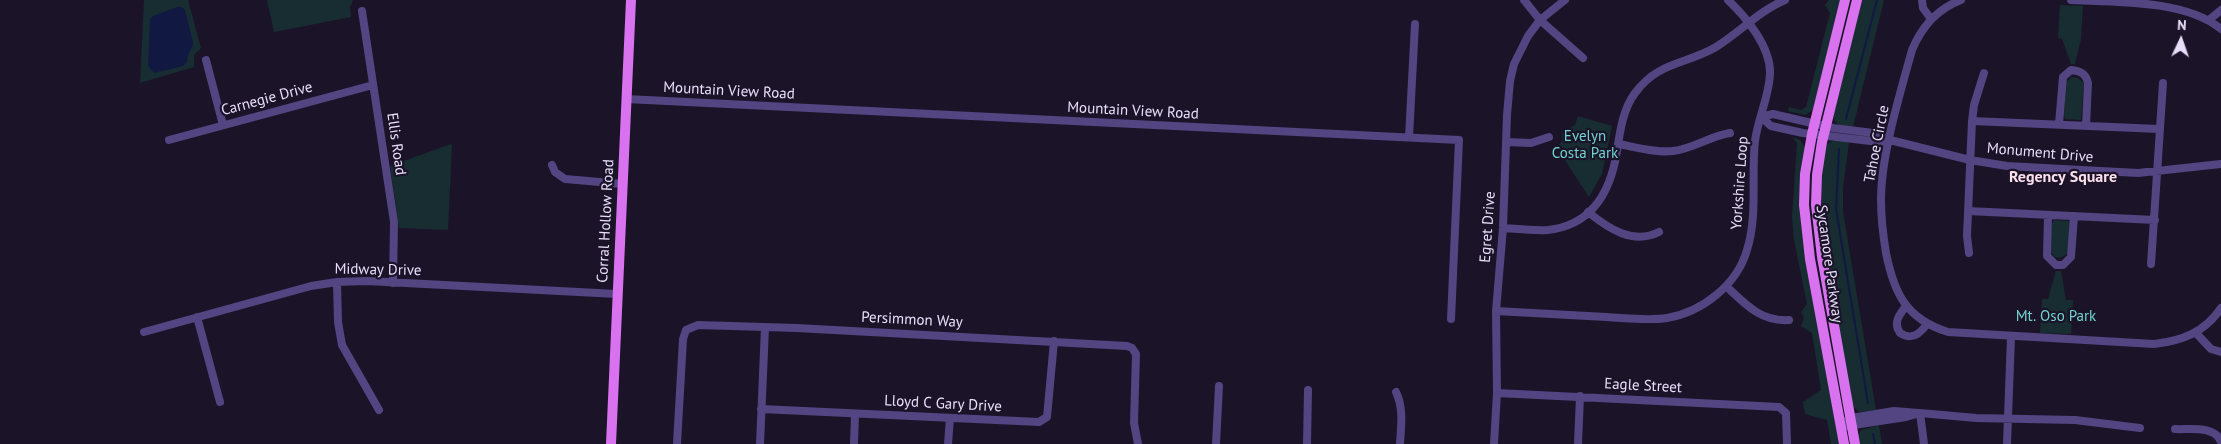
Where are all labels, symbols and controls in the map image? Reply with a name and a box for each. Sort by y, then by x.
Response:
north arrow [2156,15,2206,65]
text: N [2177,16,2187,34]
street label: Carnegie Drive [219,78,315,120]
street label: Mountain View Road [663,79,795,103]
street label: Mountain View Road [1067,99,1199,123]
street label: Tahoe Circle [1861,104,1893,184]
street label: Ellis Road [383,112,409,176]
park label: Evelyn Costa Park [1552,128,1618,163]
street label: Yorkshire Loop [1728,136,1752,230]
street label: Monument Drive [1986,139,2094,167]
street label: Corral Hollow Road [594,159,618,283]
district label: Regency Square [2009,167,2117,187]
street label: Egret Drive [1477,191,1499,263]
street label: Sycamore Parkway [1812,204,1846,324]
street label: Midway Drive [334,260,422,280]
street label: Persimmon Way [861,308,963,332]
park label: Mt. Oso Park [2016,308,2096,326]
street label: Eagle Street [1604,375,1682,397]
street label: Lloyd C Gary Drive [884,392,1002,416]

